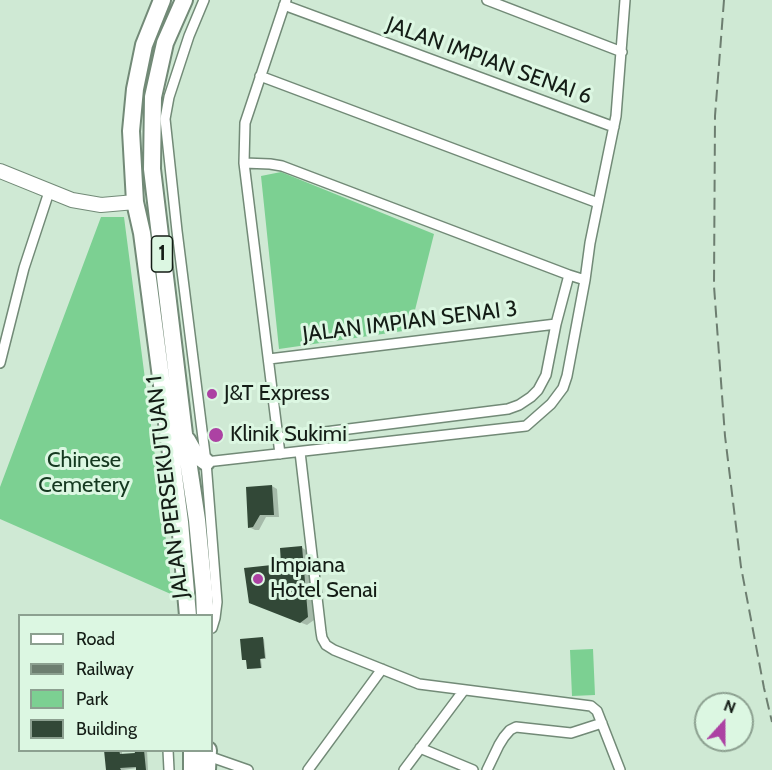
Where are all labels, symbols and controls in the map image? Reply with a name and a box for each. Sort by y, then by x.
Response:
street label: JALAN IMPIAN SENAI 6 [383,12,595,110]
road number: 1 [152,236,172,272]
street label: JALAN IMPIAN SENAI 3 [301,296,519,348]
street label: JALAN PERSEKUTUAN 1 [141,374,195,600]
place label: J&T Express [224,381,330,407]
marker: J&T Express [205,387,219,401]
place label: Klinik Sukimi [230,422,347,448]
marker: Klinik Sukimi [207,426,225,444]
park label: Chinese Cemetery [38,448,130,500]
place label: Impiana Hotel Senai [270,553,378,604]
marker: Impiana Hotel Senai [251,572,265,586]
legend [18,614,213,752]
text: Road [76,628,115,650]
text: Railway [76,658,134,680]
text: Park [76,688,108,710]
north arrow [694,692,754,752]
text: N [721,696,739,717]
text: Building [76,718,137,740]

